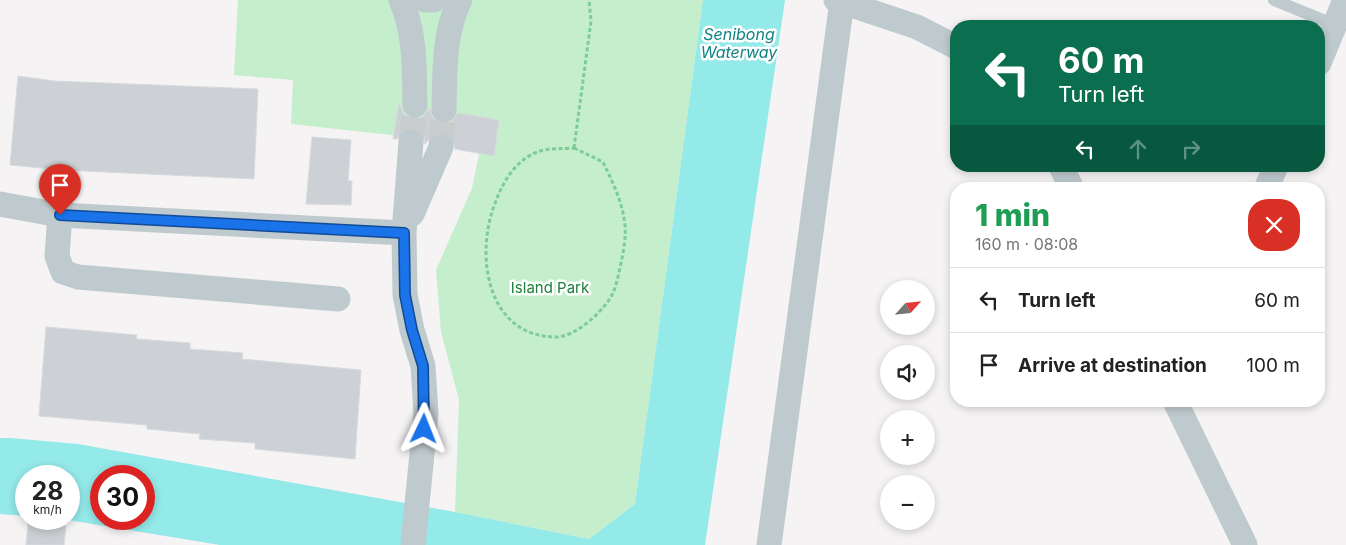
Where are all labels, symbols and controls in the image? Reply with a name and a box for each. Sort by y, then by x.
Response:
water label: Senibong Waterway [701,24,778,62]
text: 60 m [1058,39,1145,81]
icon: left [975,40,1040,105]
text: Turn left [1058,81,1144,107]
icon: left [1071,135,1099,163]
icon: ahead [1124,135,1152,163]
icon: right [1177,135,1205,163]
pin [39,164,81,215]
icon: arrive [46,171,74,199]
text: 1 min [975,197,1050,233]
button: close [1248,199,1300,251]
text: 160 m · 08:08 [975,234,1078,254]
park label: Island Park [511,278,590,297]
north arrow [880,280,935,335]
map controls [880,280,935,530]
icon: left [975,286,1003,314]
text: Turn left [1018,289,1096,312]
text: 60 m [1254,289,1300,312]
button: sound [880,345,935,400]
icon: arrive [975,351,1003,379]
text: Arrive at destination [1018,354,1207,377]
text: 100 m [1246,354,1300,377]
position arrow [397,402,449,454]
button: + [880,410,935,465]
speed limit sign: 30 [90,465,155,530]
button: − [880,475,935,530]
text: 28 [31,476,64,506]
text: km/h [33,502,62,517]

